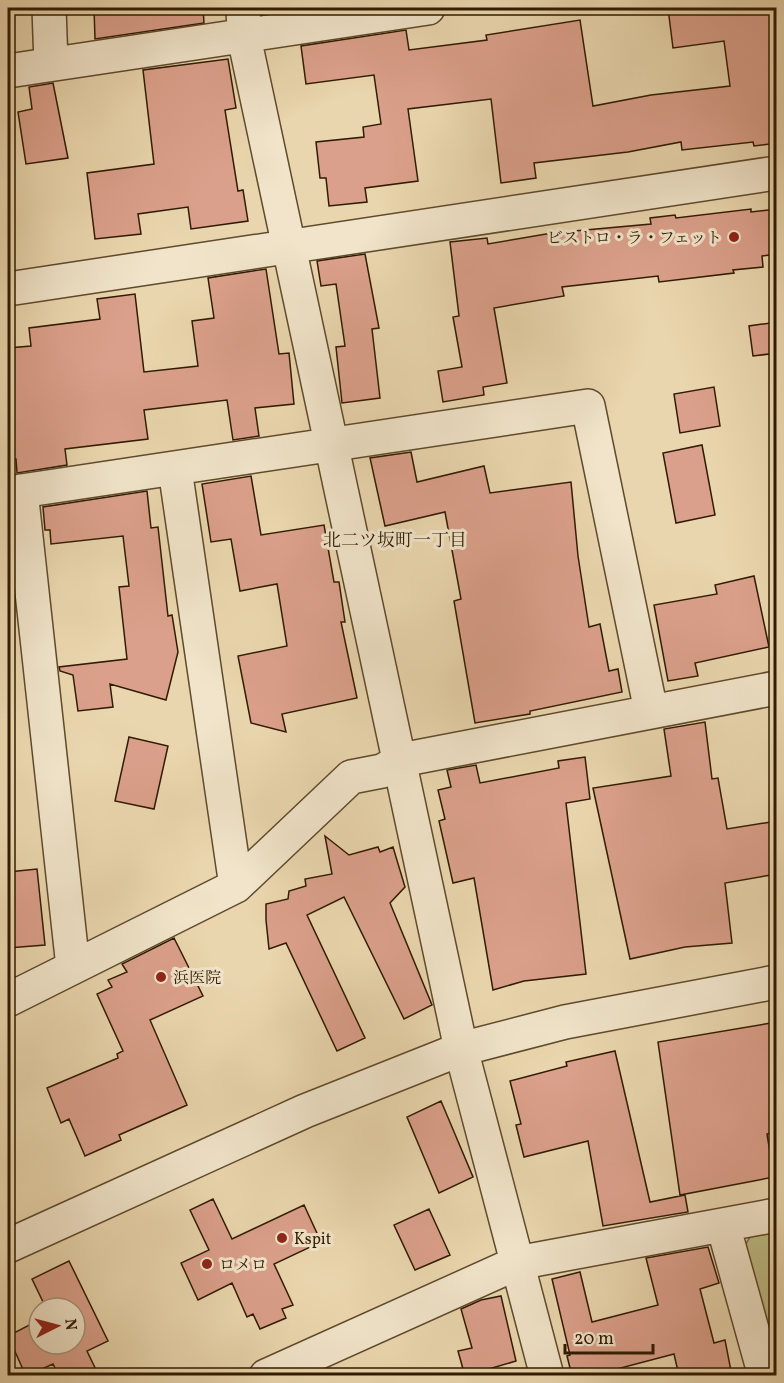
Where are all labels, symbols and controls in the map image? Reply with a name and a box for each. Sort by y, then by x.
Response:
place label: ビストロ・ラ・フェット [547,228,722,250]
marker: ビストロ・ラ・フェット [727,230,741,244]
district label: 北二ツ坂町一丁目 [323,529,467,554]
place label: 浜医院 [173,968,221,990]
marker: 浜医院 [154,970,168,984]
place label: Kspit [294,1229,332,1251]
marker: Kspit [275,1231,289,1245]
place label: ロメロ [219,1255,267,1277]
marker: ロメロ [200,1257,214,1271]
north arrow [27,1296,87,1356]
scale bar [565,1317,654,1355]
text: N [58,1318,82,1332]
text: 20 m [574,1327,614,1352]

